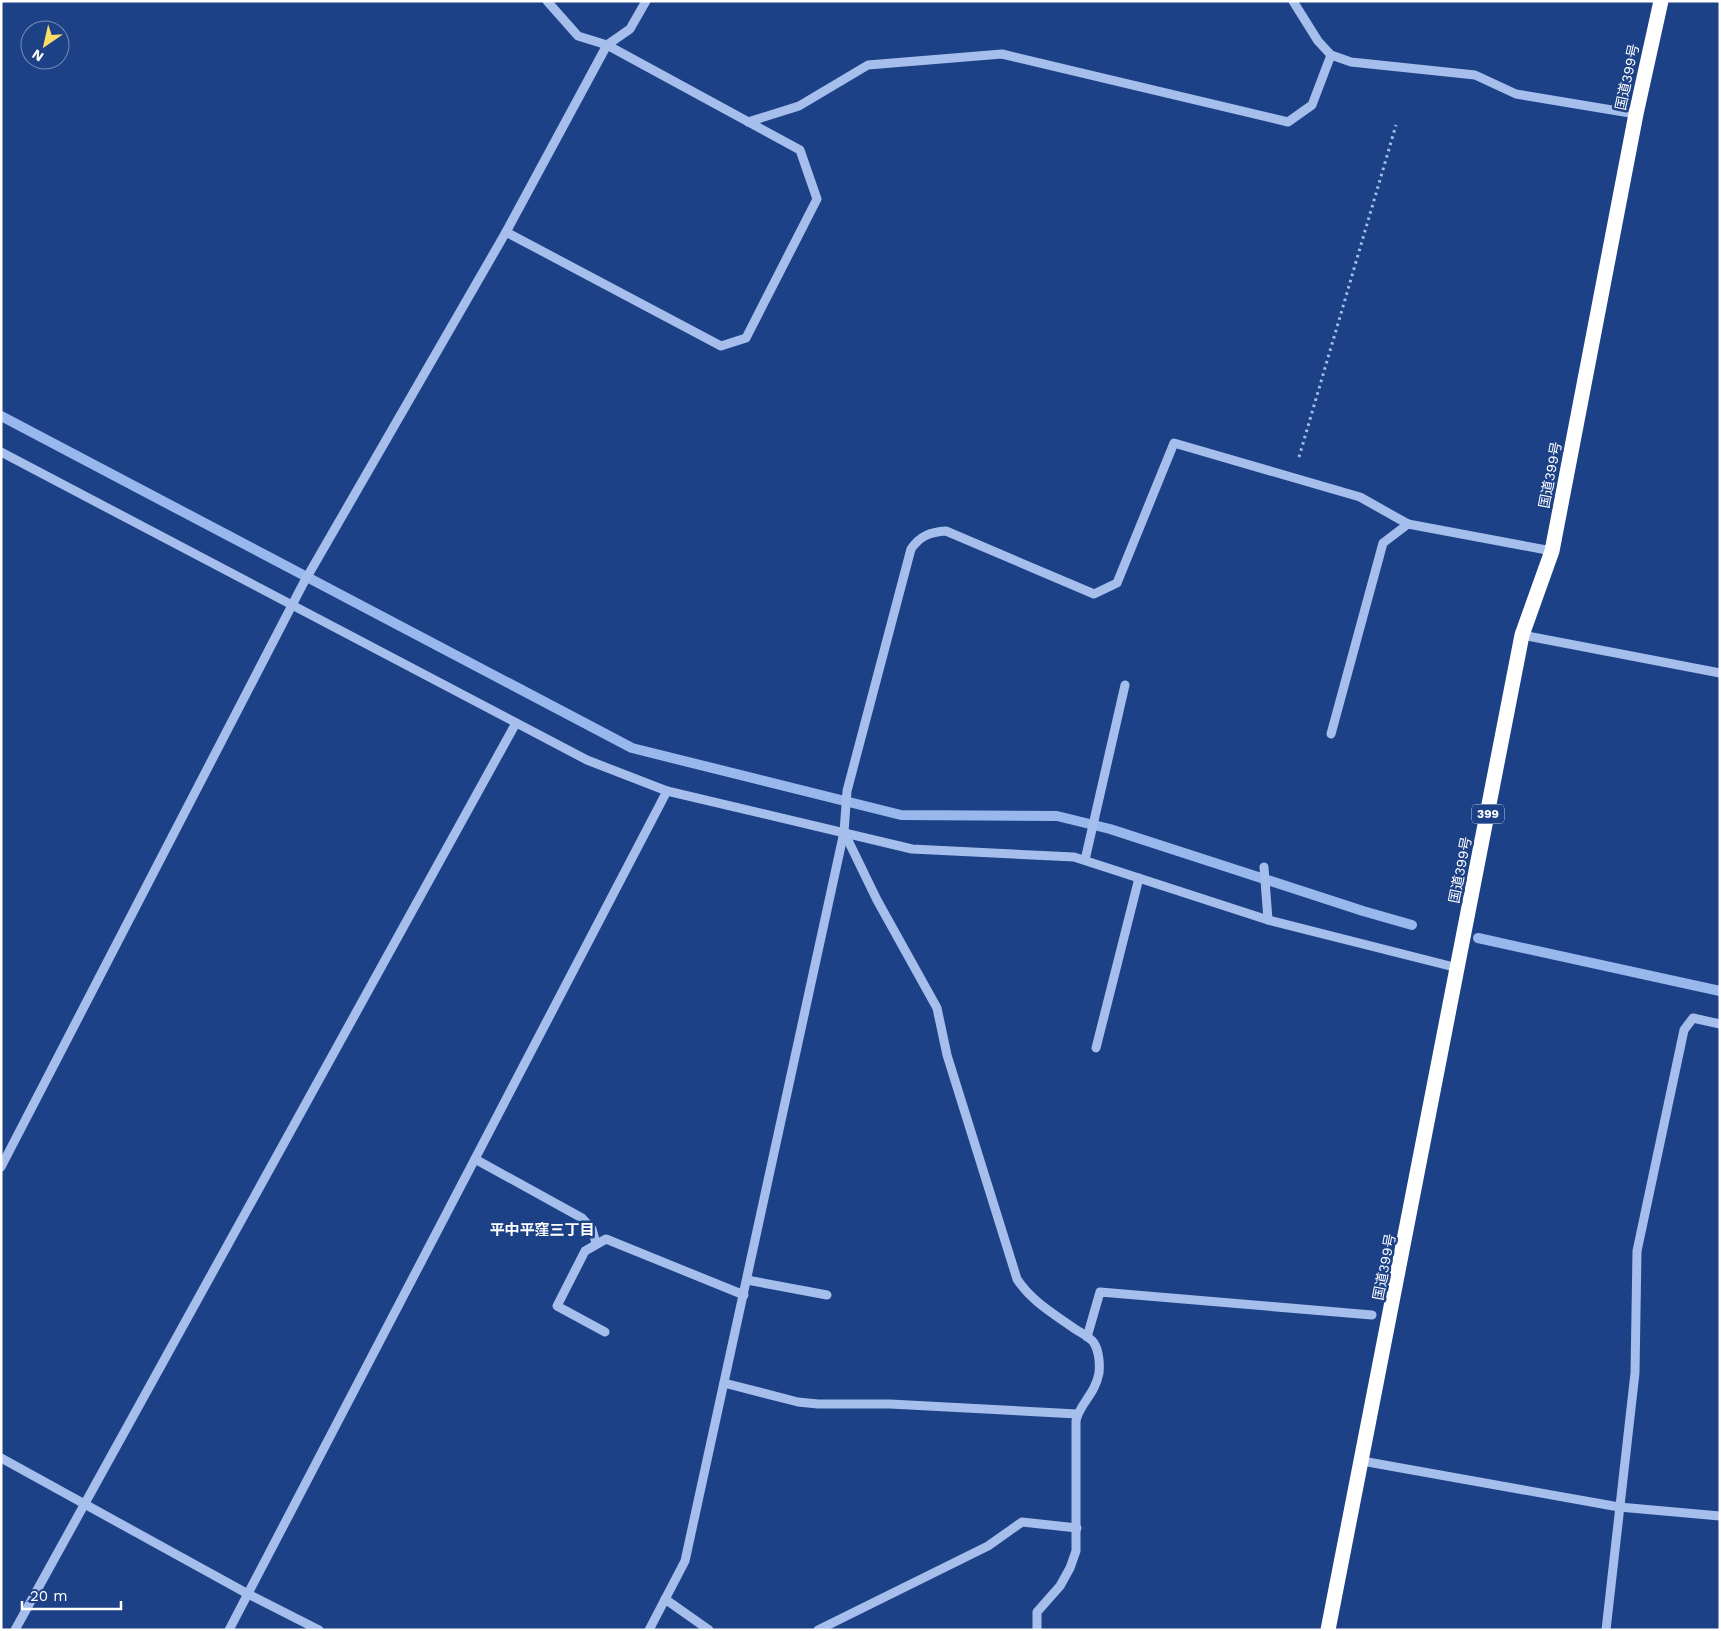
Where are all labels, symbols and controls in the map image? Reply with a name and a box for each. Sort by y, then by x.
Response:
north arrow [20,20,70,70]
street label: 国道399号 [1612,42,1642,112]
text: N [29,46,47,65]
street label: 国道399号 [1536,440,1564,510]
road number: 399 [1472,804,1504,824]
street label: 国道399号 [1446,835,1474,905]
district label: 平中平窪三丁目 [489,1221,595,1239]
street label: 国道399号 [1370,1232,1398,1302]
scale bar [22,1578,121,1610]
text: 20 m [30,1587,68,1605]

